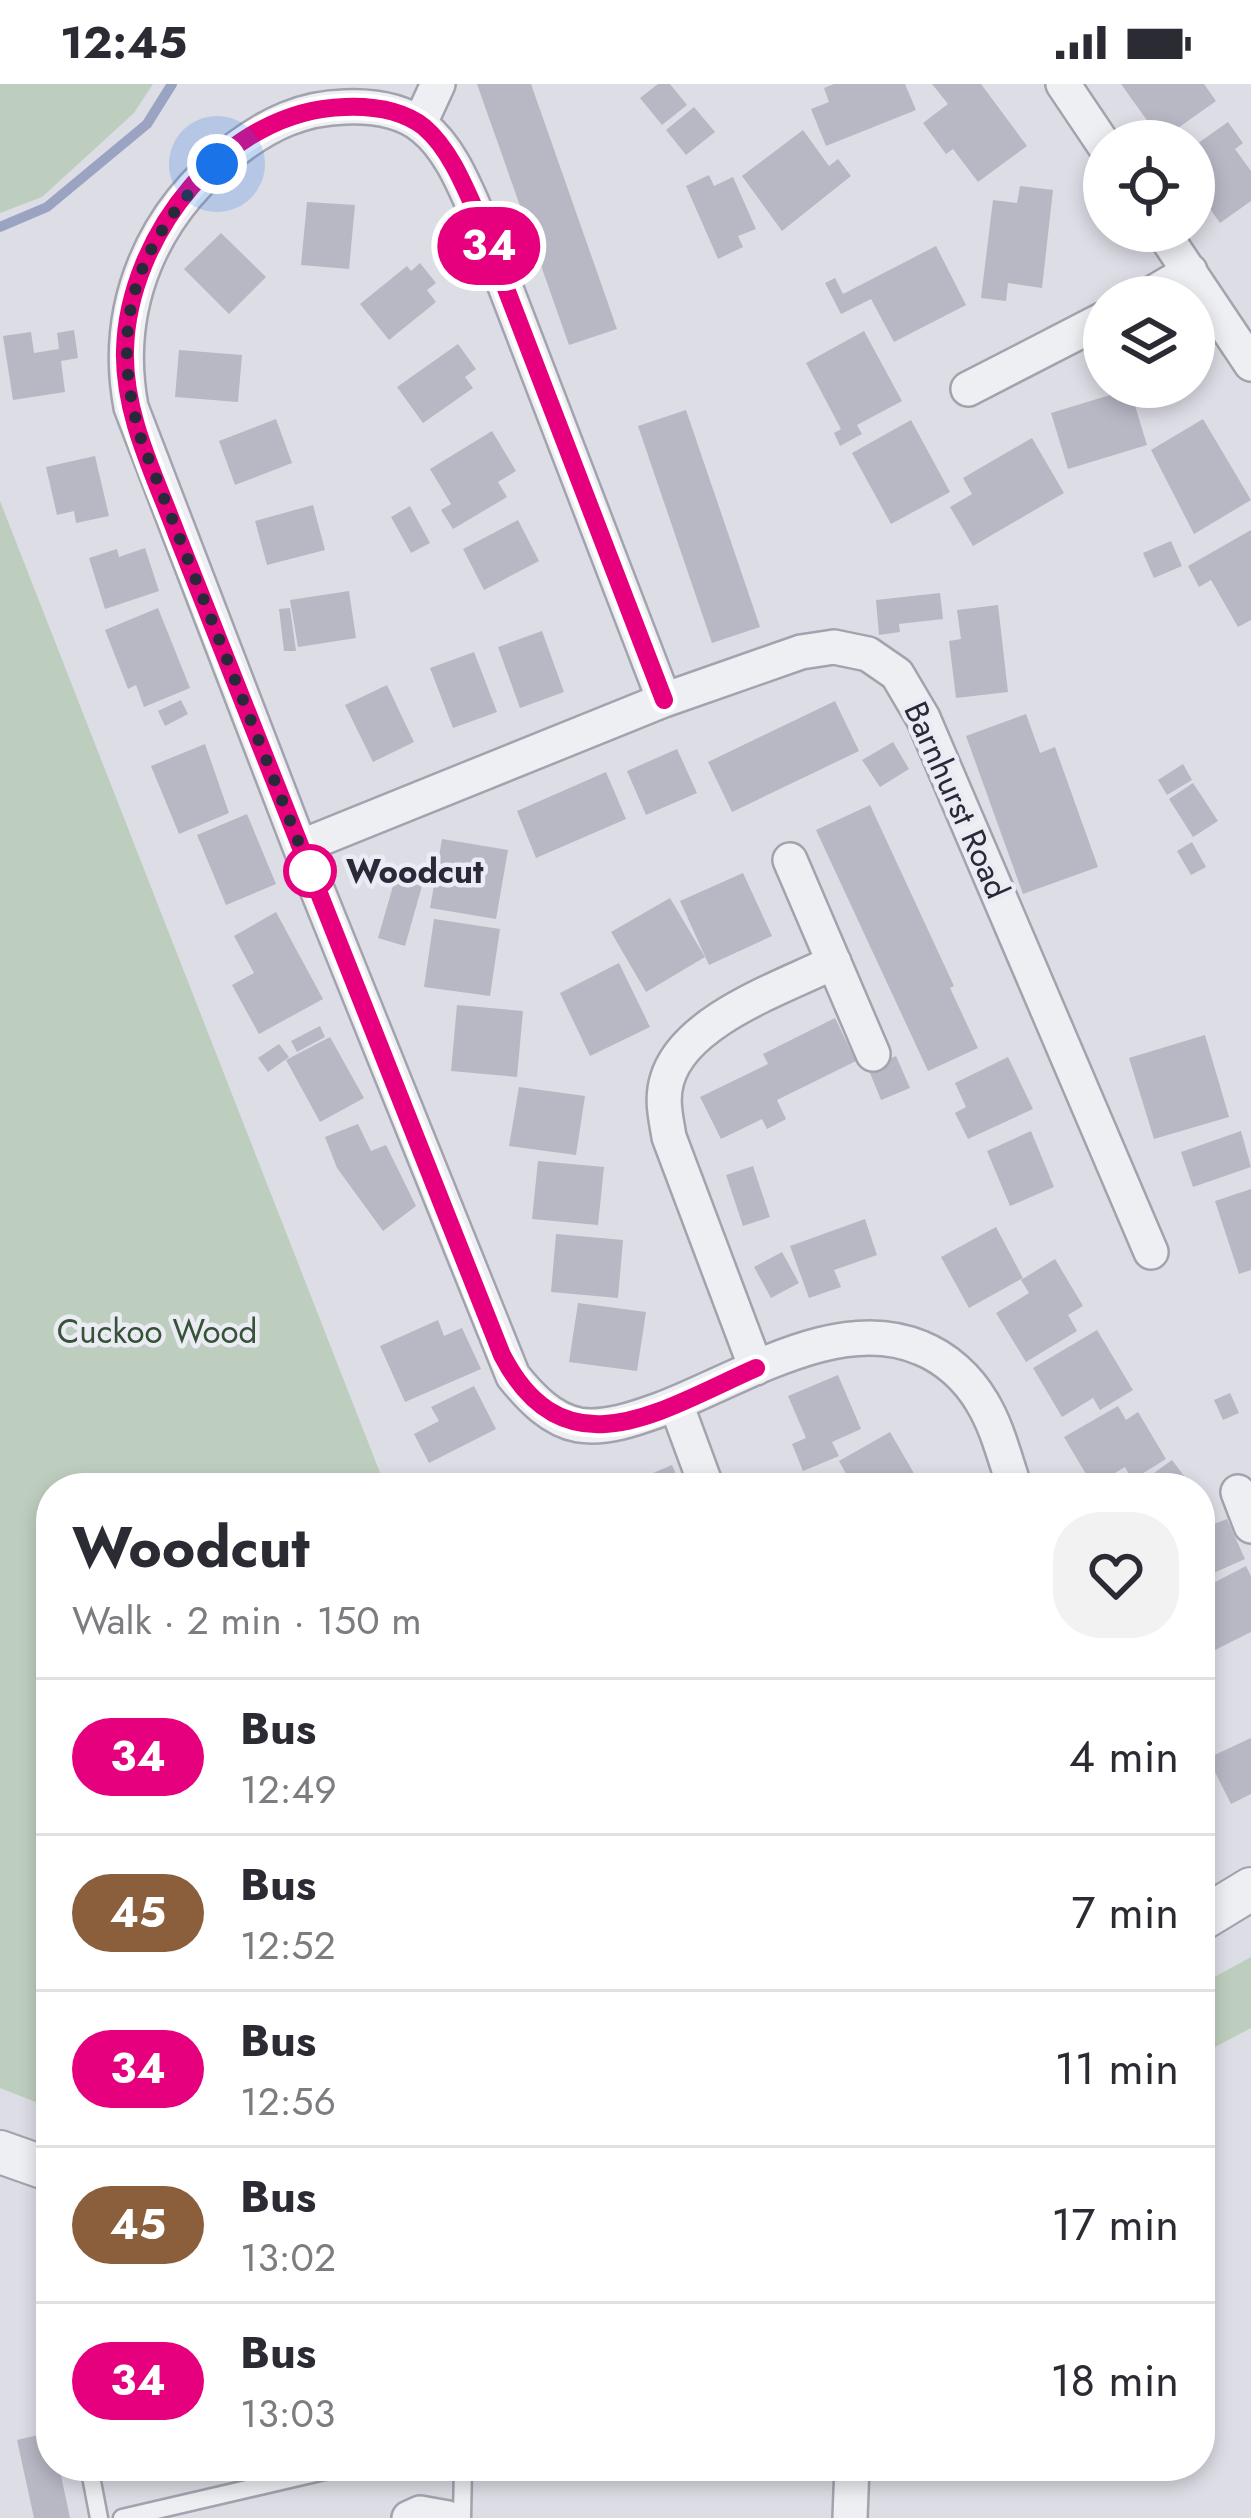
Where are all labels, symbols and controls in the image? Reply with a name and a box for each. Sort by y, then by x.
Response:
text: 12:45 [60,10,187,75]
map controls [1083,120,1215,408]
button: locate [1083,120,1215,252]
your location [187,134,247,194]
line badge: 34 [435,207,543,285]
text: 34 [461,215,517,276]
button: layers [1083,276,1215,408]
street label: Barnhurst Road [893,694,1021,906]
marker: Woodcut [285,846,335,896]
place label: Woodcut [346,848,484,895]
park label: Cuckoo Wood [57,1308,257,1355]
text: Woodcut [72,1506,310,1588]
button: heart [1053,1512,1179,1638]
text: Walk · 2 min · 150 m [72,1592,422,1649]
text: Bus [240,1696,316,1761]
text: 4 min [1069,1724,1179,1789]
text: 34 [110,1726,166,1787]
text: 12:49 [240,1761,337,1818]
text: Bus [240,1852,316,1917]
text: 7 min [1071,1880,1179,1945]
text: 45 [110,1882,166,1943]
text: 12:52 [240,1917,336,1974]
text: Bus [240,2008,316,2073]
text: 11 min [1055,2036,1179,2101]
text: 34 [110,2038,166,2099]
text: 12:56 [240,2073,336,2130]
text: Bus [240,2164,316,2229]
text: 17 min [1051,2192,1179,2257]
text: 45 [110,2194,166,2255]
text: 13:02 [240,2229,336,2286]
text: Bus [240,2320,316,2385]
text: 18 min [1050,2348,1179,2413]
text: 34 [110,2350,166,2411]
text: 13:03 [240,2385,335,2442]

